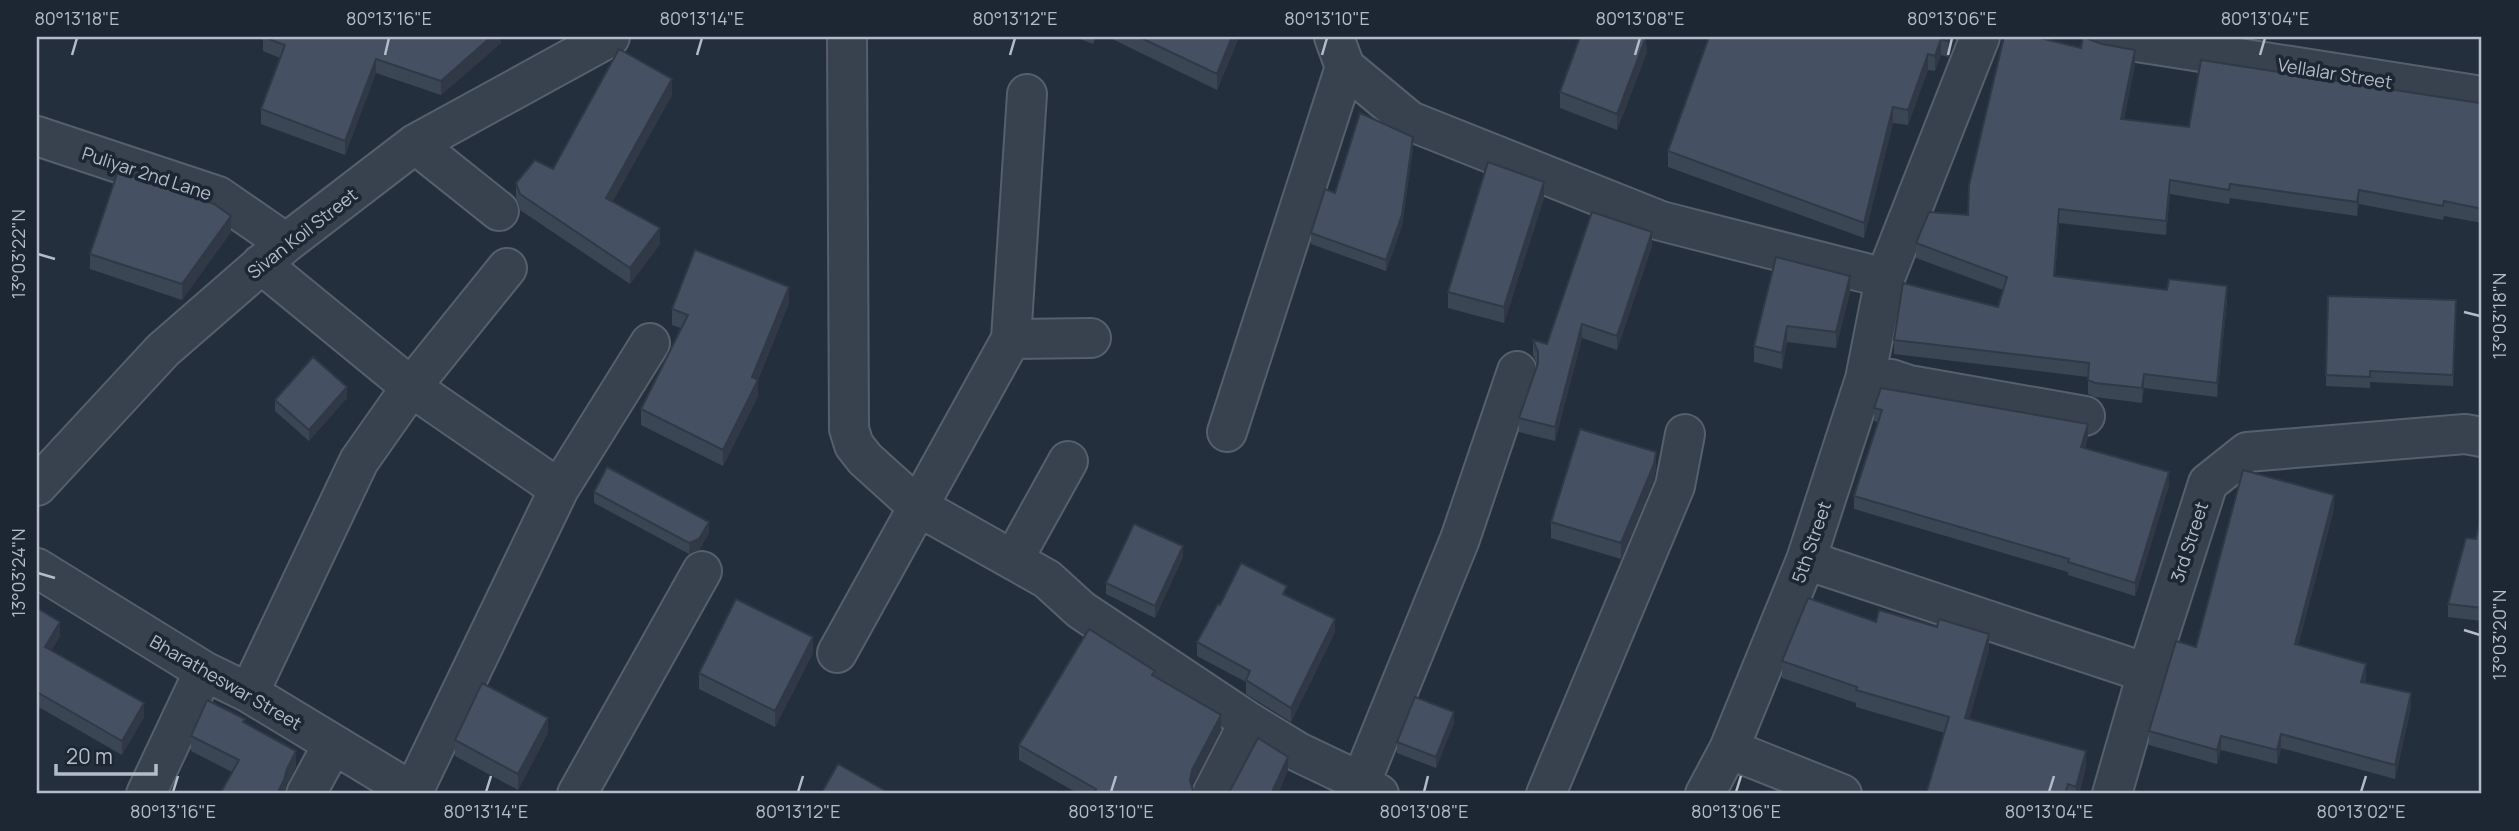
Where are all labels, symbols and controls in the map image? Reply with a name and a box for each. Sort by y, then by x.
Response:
text: 80°13'18"E [34,6,120,30]
text: 80°13'16"E [346,6,432,30]
text: 80°13'14"E [660,6,744,30]
text: 80°13'12"E [973,6,1057,30]
text: 80°13'10"E [1284,6,1370,30]
text: 80°13'08"E [1595,6,1685,30]
text: 80°13'06"E [1907,6,1997,30]
text: 80°13'04"E [2221,6,2309,30]
street label: Vellalar Street [2276,52,2394,94]
street label: Puliyar 2nd Lane [79,141,215,205]
street label: Sivan Koil Street [242,182,362,284]
text: 13°03'22"N [6,209,30,299]
text: 13°03'18"N [2487,273,2511,359]
street label: 5th Street [1786,498,1836,586]
street label: 3rd Street [2165,499,2213,585]
text: 13°03'24"N [6,528,30,618]
text: 13°03'20"N [2487,590,2511,680]
street label: Bharatheswar Street [146,629,306,735]
scale bar [56,733,156,777]
text: 20 m [66,742,113,770]
text: 80°13'16"E [130,799,216,823]
text: 80°13'14"E [444,799,528,823]
text: 80°13'12"E [756,799,840,823]
text: 80°13'10"E [1068,799,1154,823]
text: 80°13'08"E [1379,799,1469,823]
text: 80°13'06"E [1691,799,1781,823]
text: 80°13'04"E [2005,799,2093,823]
text: 80°13'02"E [2317,799,2405,823]

